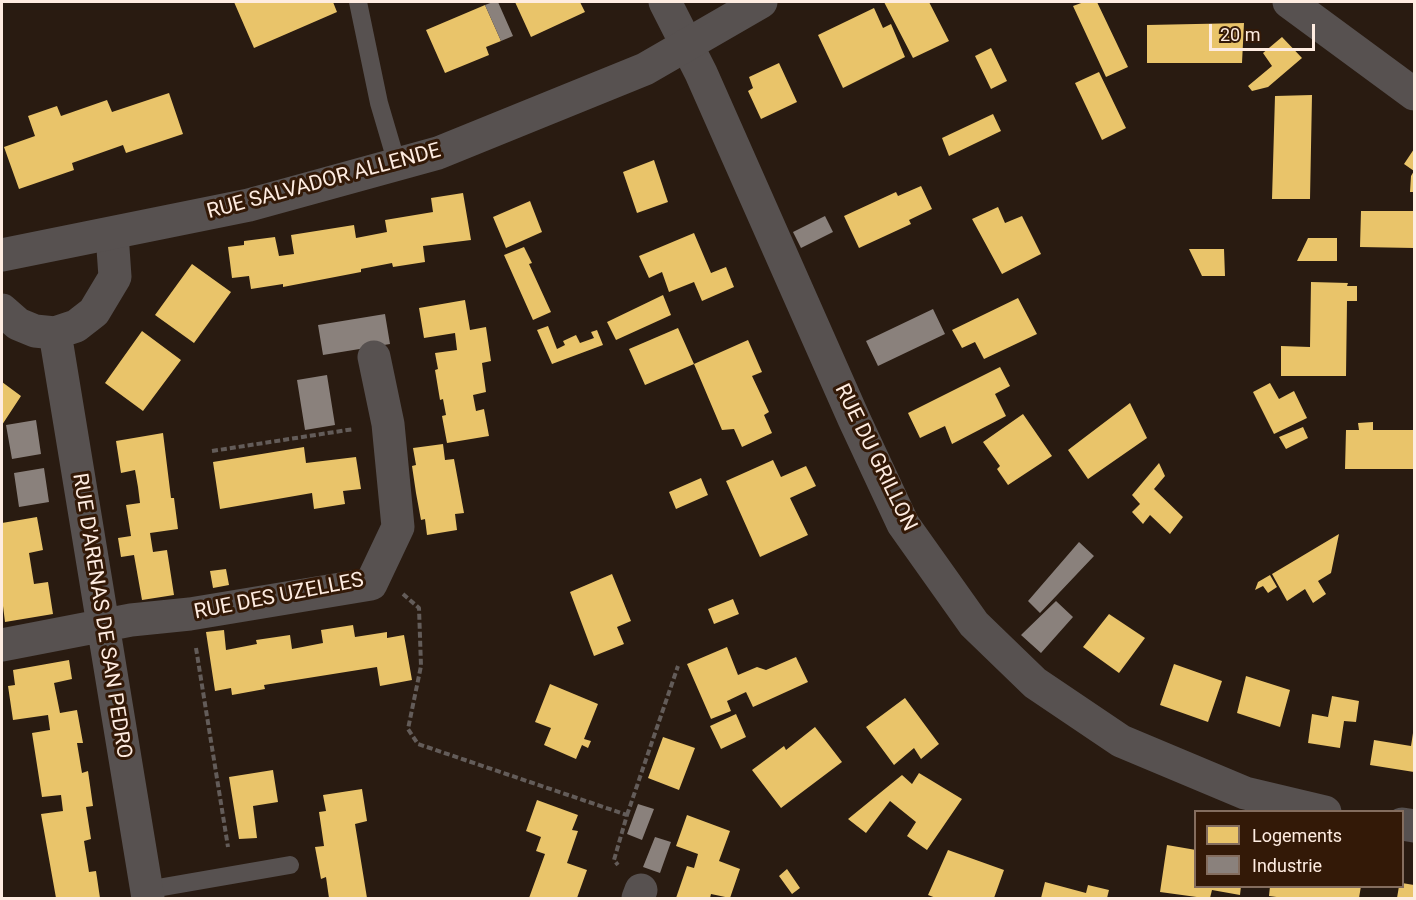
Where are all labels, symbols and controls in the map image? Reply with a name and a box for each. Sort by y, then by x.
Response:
scale bar [1212,12,1318,50]
text: 20 m [1220,24,1260,45]
street label: RUE SALVADOR ALLENDE [204,139,444,225]
street label: RUE DU GRILLON [828,380,922,536]
street label: RUE D'ARENAS DE SAN PEDRO [66,471,136,761]
street label: RUE DES UZELLES [192,568,366,626]
legend [1194,810,1404,888]
text: Logements [1252,825,1342,846]
text: Industrie [1252,855,1322,876]

